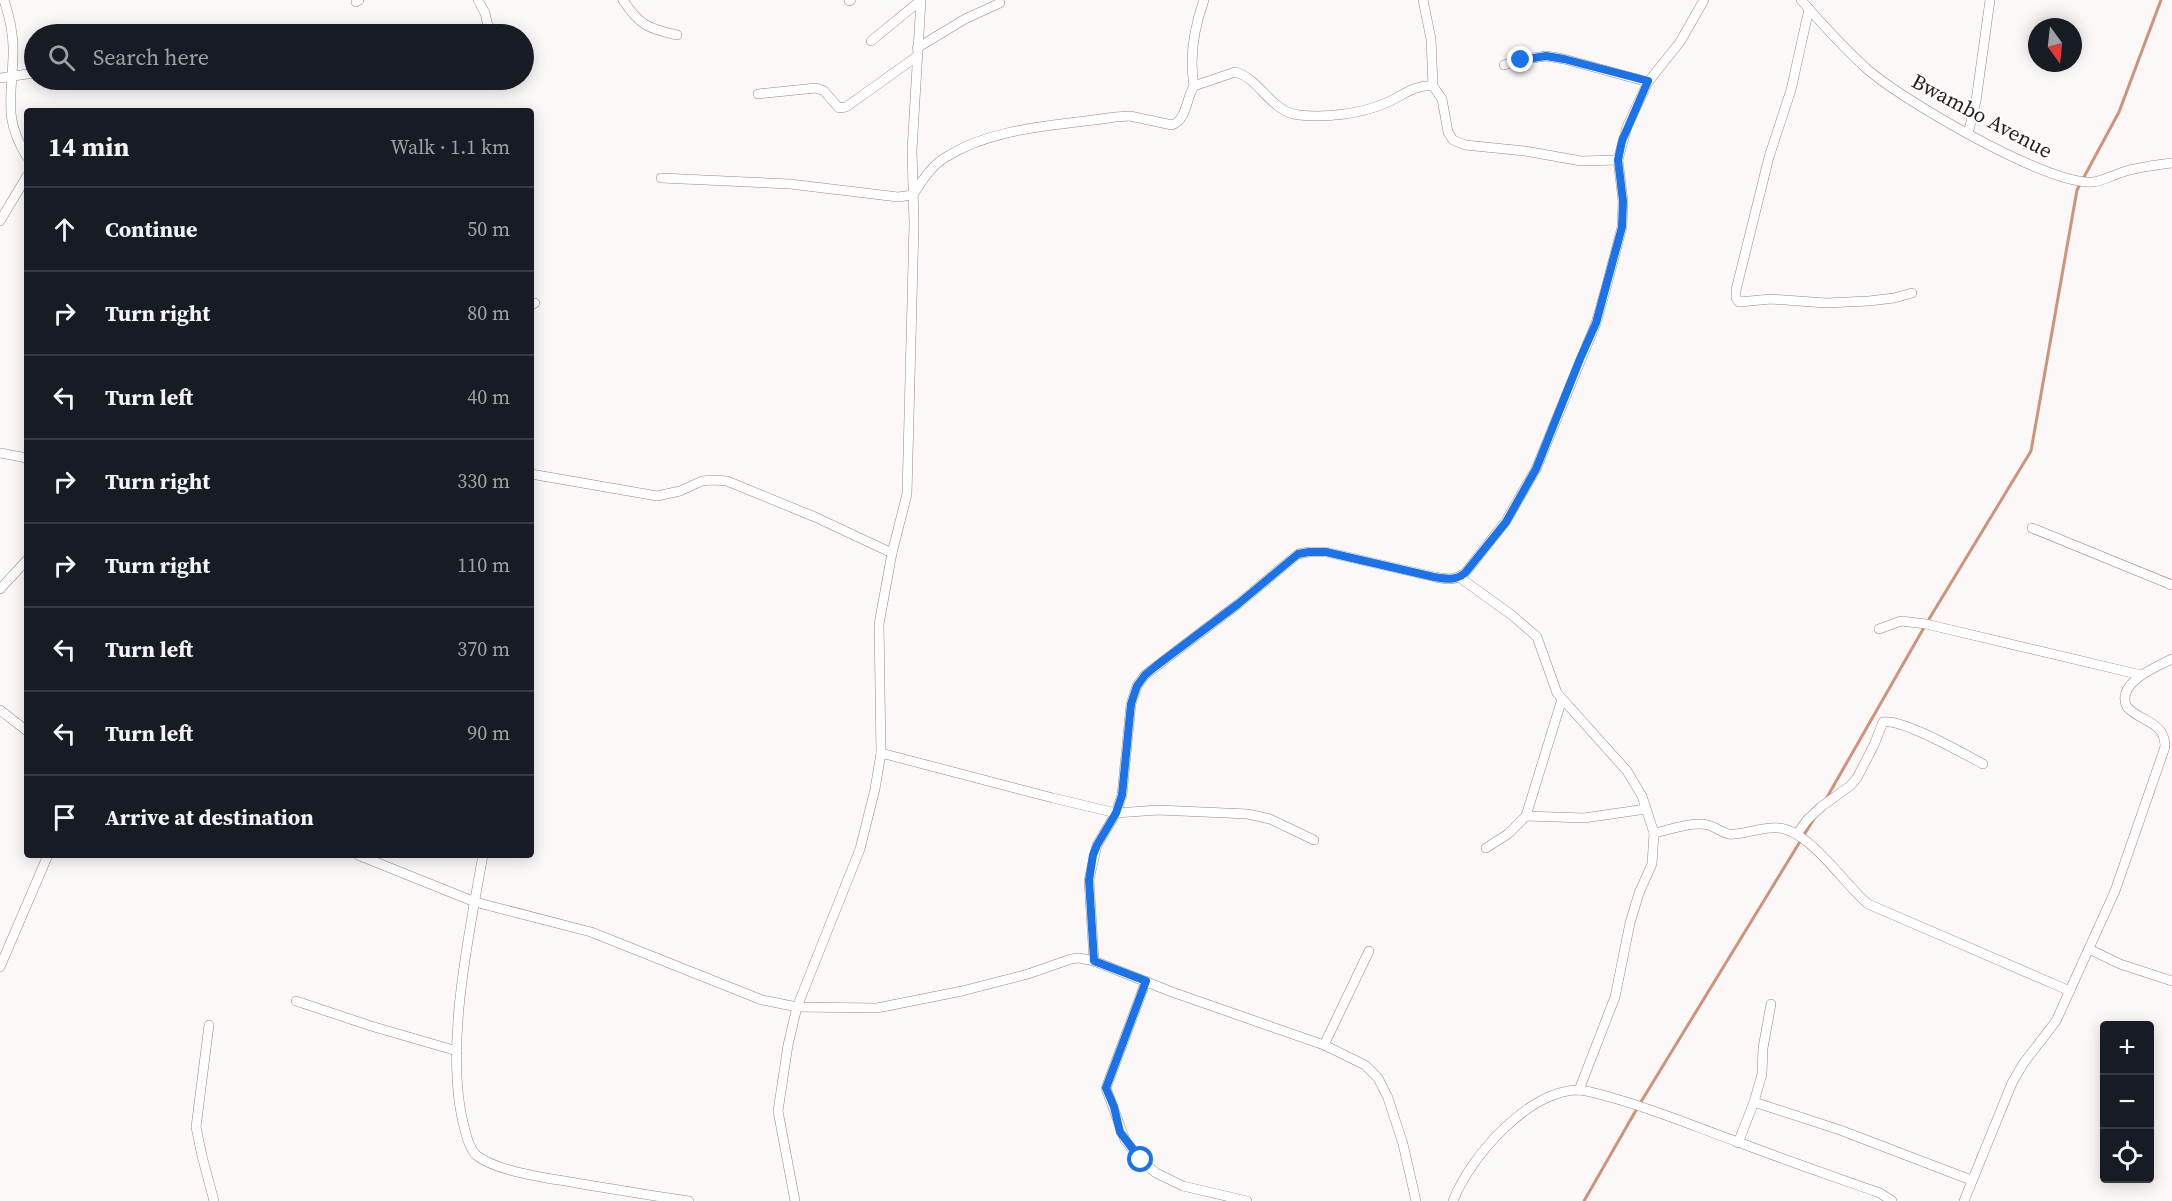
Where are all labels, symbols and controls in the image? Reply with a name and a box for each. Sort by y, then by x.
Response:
north arrow [2028,18,2082,72]
search box [24,24,534,90]
icon: search [45,41,78,74]
text: Search here [93,42,209,72]
route end [1507,46,1533,72]
street label: Bwambo Avenue [1907,66,2058,165]
text: 14 min [48,129,130,165]
text: Walk · 1.1 km [390,133,510,161]
icon: ahead [48,213,81,246]
text: Continue [105,214,198,244]
text: 50 m [467,215,510,243]
icon: right [48,297,81,330]
text: Turn right [105,298,210,328]
text: 80 m [467,299,510,327]
icon: left [48,381,81,414]
text: Turn left [105,382,193,412]
text: 40 m [467,383,510,411]
icon: right [48,465,81,498]
text: Turn right [105,466,210,496]
text: 330 m [457,467,510,495]
icon: right [48,549,81,582]
text: Turn right [105,550,210,580]
text: 110 m [457,551,510,579]
icon: left [48,633,81,666]
text: Turn left [105,634,193,664]
text: 370 m [457,635,510,663]
icon: left [48,717,81,750]
text: Turn left [105,718,193,748]
text: 90 m [467,719,510,747]
icon: arrive [48,801,81,834]
text: Arrive at destination [105,802,314,832]
map controls [2100,1021,2154,1183]
button: + [2100,1021,2154,1075]
button: − [2100,1075,2154,1129]
button: locate [2100,1129,2154,1183]
route start [1127,1146,1153,1172]

